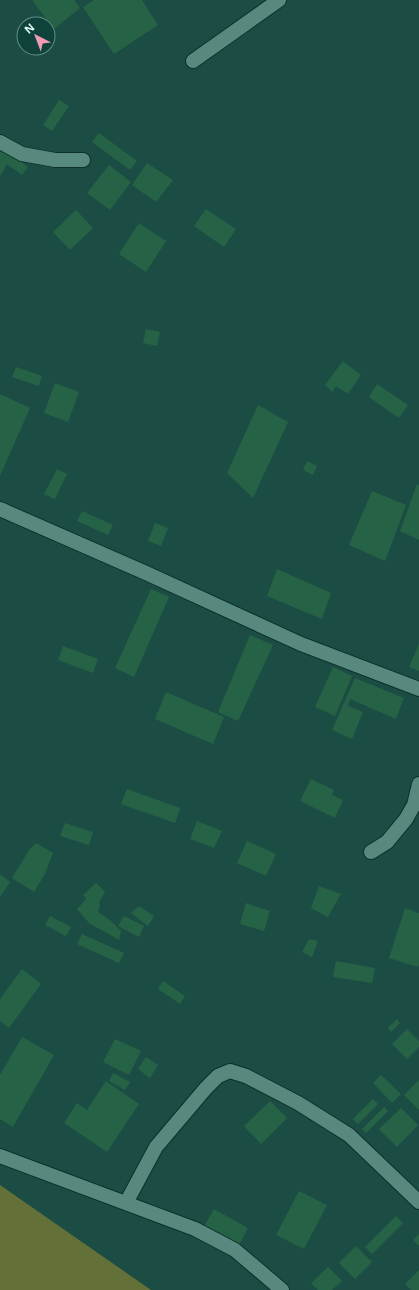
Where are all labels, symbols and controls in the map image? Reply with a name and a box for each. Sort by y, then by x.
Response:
north arrow [16,16,56,56]
text: N [21,20,37,37]

